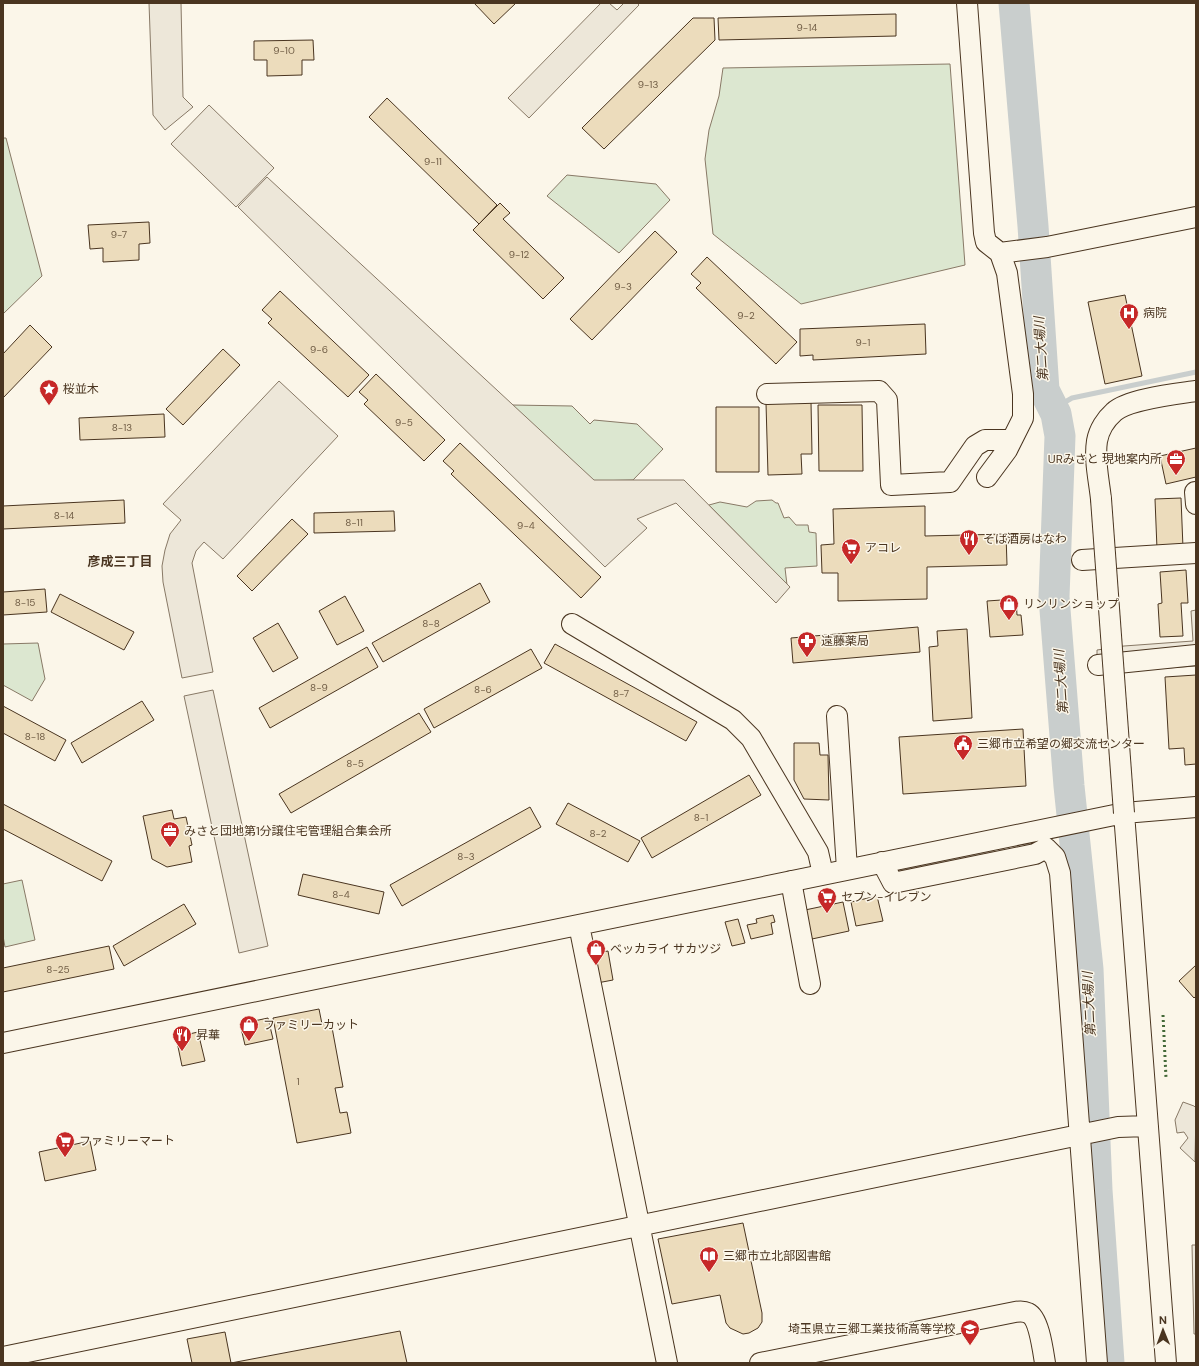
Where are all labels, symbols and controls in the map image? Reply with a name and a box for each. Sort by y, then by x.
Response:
house number: 9-14 [797,21,817,34]
house number: 9-10 [273,44,295,57]
house number: 9-13 [638,78,658,91]
house number: 9-11 [424,155,442,168]
house number: 9-7 [111,228,127,241]
house number: 9-12 [509,248,530,261]
house number: 9-3 [614,280,632,293]
hospital icon: 病院 [1118,302,1140,330]
place label: 病院 [1143,305,1167,321]
house number: 9-2 [737,309,755,322]
water label: 第二大場川 [1030,314,1052,382]
house number: 9-1 [856,336,870,349]
house number: 9-6 [310,343,328,356]
place icon: 桜並木 [38,378,60,406]
place label: 桜並木 [63,381,99,397]
house number: 9-5 [395,416,413,429]
house number: 8-13 [112,421,132,434]
office icon: URみさと 現地案内所 [1165,448,1187,476]
place label: URみさと 現地案内所 [1048,451,1162,467]
house number: 8-14 [54,509,74,522]
house number: 8-11 [345,516,363,529]
house number: 9-4 [517,519,535,532]
restaurant icon: そば酒房はなわ [958,528,980,556]
place label: そば酒房はなわ [983,531,1067,547]
supermarket icon: アコレ [840,537,862,565]
place label: アコレ [865,540,901,556]
district label: 彦成三丁目 [87,553,153,570]
shop icon: リンリンショップ [998,593,1020,621]
house number: 8-15 [15,596,35,609]
place label: リンリンショップ [1023,596,1119,612]
house number: 8-8 [422,617,440,630]
pharmacy icon: 遠藤薬局 [796,630,818,658]
place label: 遠藤薬局 [821,633,869,649]
water label: 第二大場川 [1050,647,1072,715]
house number: 8-9 [310,681,328,694]
house number: 8-6 [474,683,492,696]
house number: 8-7 [613,687,629,700]
house number: 8-18 [25,730,45,743]
public building icon: 三郷市立希望の郷交流センター [952,733,974,761]
place label: 三郷市立希望の郷交流センター [977,736,1145,752]
house number: 8-5 [346,757,364,770]
house number: 8-1 [694,811,708,824]
office icon: みさと団地第1分譲住宅管理組合集会所 [159,820,181,848]
place label: みさと団地第1分譲住宅管理組合集会所 [184,823,392,839]
house number: 8-2 [589,827,607,840]
house number: 8-3 [457,850,475,863]
supermarket icon: セブン-イレブン [816,886,838,914]
house number: 8-4 [332,888,350,901]
place label: セブン-イレブン [841,889,932,905]
shop icon: ベッカライ サカツジ [585,938,607,966]
place label: ベッカライ サカツジ [610,941,721,957]
house number: 8-25 [46,963,70,976]
water label: 第二大場川 [1079,969,1099,1037]
shop icon: ファミリーカット [238,1014,260,1042]
place label: ファミリーカット [263,1017,359,1033]
restaurant icon: 昇華 [171,1024,193,1052]
place label: 昇華 [196,1027,220,1043]
house number: 1 [296,1075,300,1088]
supermarket icon: ファミリーマート [54,1130,76,1158]
place label: ファミリーマート [79,1133,175,1149]
library icon: 三郷市立北部図書館 [698,1245,720,1273]
place label: 三郷市立北部図書館 [723,1248,831,1264]
north arrow [1143,1310,1183,1350]
text: N [1159,1313,1167,1327]
school or university icon: 埼玉県立三郷工業技術高等学校 [959,1318,981,1346]
place label: 埼玉県立三郷工業技術高等学校 [788,1321,956,1337]

